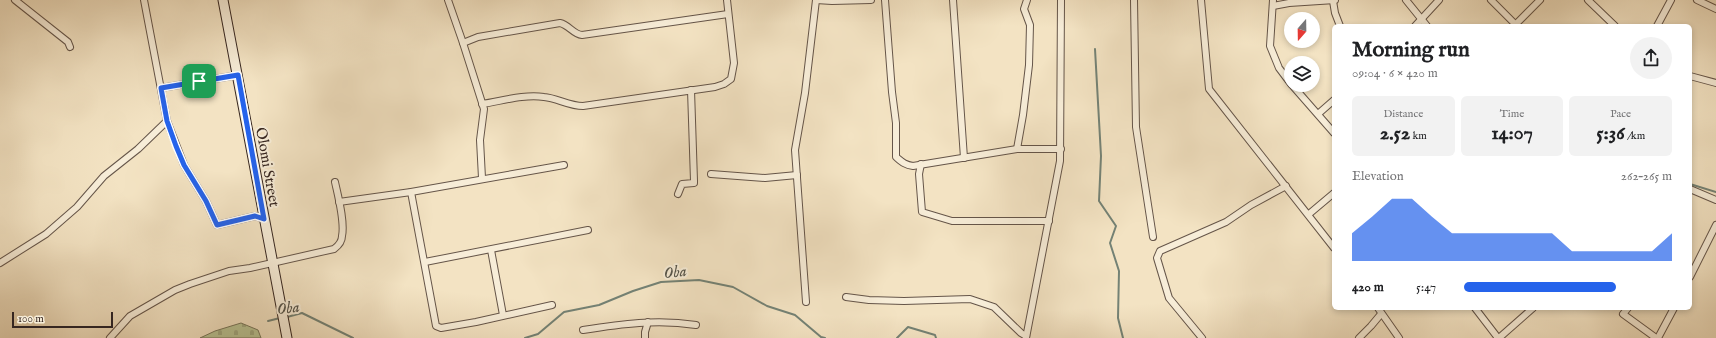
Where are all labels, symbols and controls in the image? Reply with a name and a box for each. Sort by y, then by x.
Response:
north arrow [1284,12,1320,48]
map controls [1284,12,1320,92]
text: Morning run [1352,36,1470,64]
button: share [1630,37,1672,79]
button: layers [1284,56,1320,92]
pin [182,64,216,98]
text: 09:04 · 6 × 420 m [1352,65,1438,82]
icon: arrive [188,70,210,92]
text: Distance [1383,107,1423,121]
text: Time [1500,107,1524,121]
text: Pace [1610,107,1631,121]
text: 2.52 [1380,121,1410,146]
text: 14:07 [1491,121,1533,146]
text: 5:36 [1596,121,1625,146]
street label: Olomi Street [251,126,284,208]
text: km [1410,129,1427,143]
text: /km [1625,129,1645,143]
text: Elevation [1352,168,1404,185]
text: 262–265 m [1621,168,1672,185]
water label: Oba [663,262,688,284]
text: 420 m [1352,279,1384,296]
text: 5:47 [1416,279,1436,296]
water label: Oba [276,298,301,320]
scale bar [12,310,113,329]
text: 100 m [18,312,44,326]

